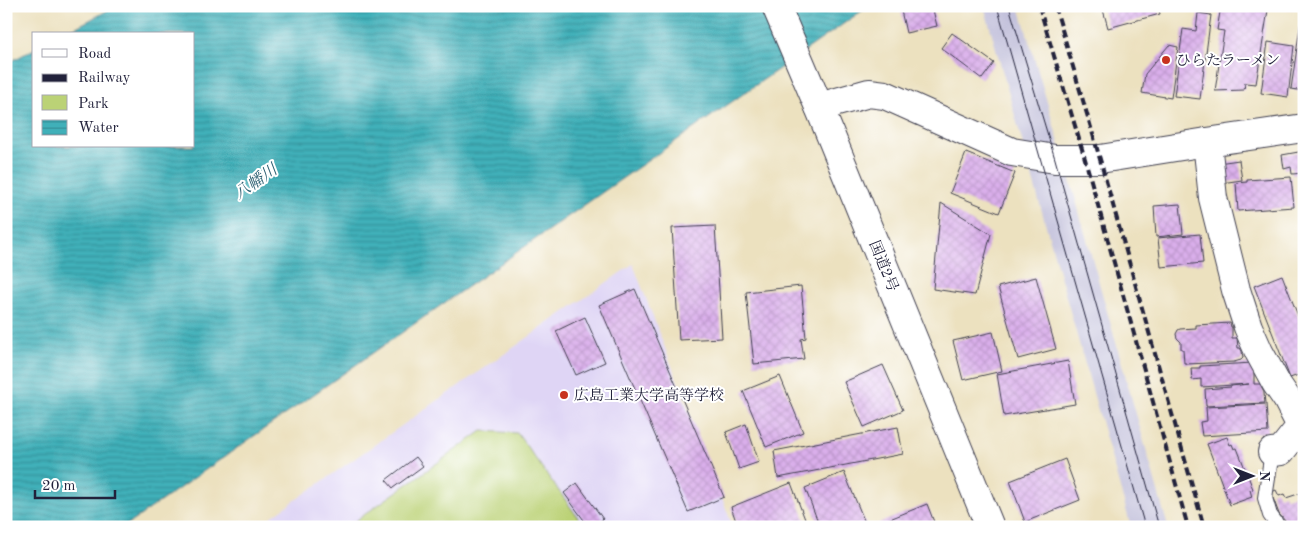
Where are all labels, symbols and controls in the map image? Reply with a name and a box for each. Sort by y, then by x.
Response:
legend [32,32,195,148]
text: Road [78,47,112,62]
place label: ひらたラーメン [1176,53,1280,69]
marker: ひらたラーメン [1160,54,1172,66]
text: Railway [78,71,131,86]
text: Park [78,97,109,112]
text: Water [78,121,119,136]
water label: 八幡川 [231,160,282,203]
street label: 国道2号 [866,238,901,294]
place label: 広島工業大学高等学校 [574,387,724,404]
marker: 広島工業大学高等学校 [558,389,570,401]
north arrow [1228,450,1278,500]
scale bar [35,468,115,500]
text: N [1257,471,1271,482]
text: 20 m [42,479,76,494]

